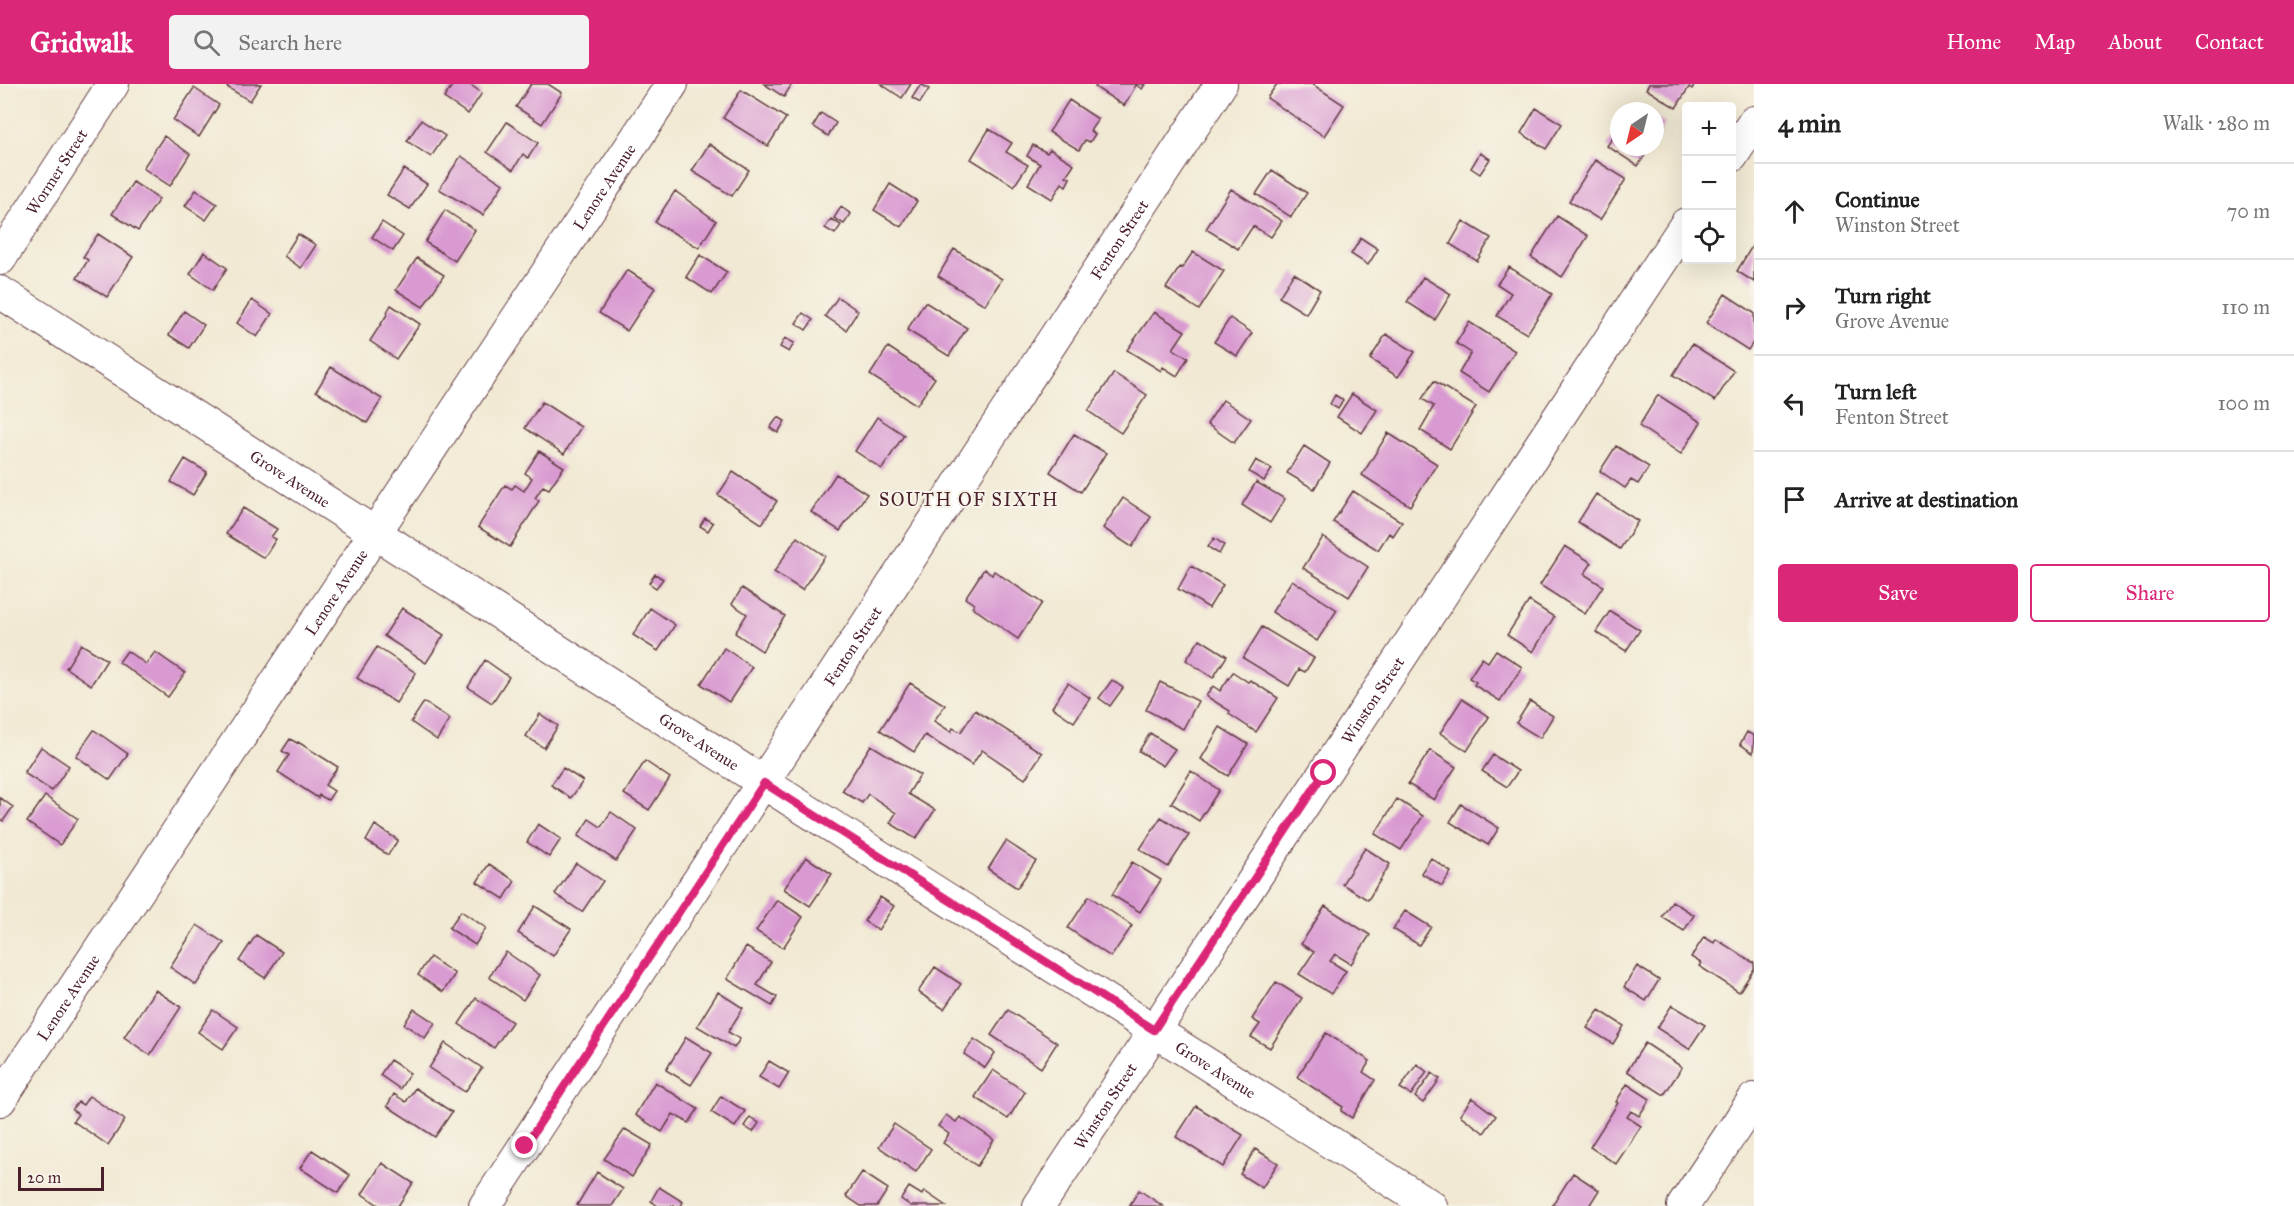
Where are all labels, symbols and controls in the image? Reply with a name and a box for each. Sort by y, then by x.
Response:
search box [169,15,589,69]
text: Gridwalk [30,25,133,60]
icon: search [190,26,223,59]
text: Search here [238,29,342,56]
text: Home [1946,29,2001,55]
text: Map [2034,29,2075,55]
text: About [2108,29,2162,55]
text: Contact [2195,29,2264,55]
north arrow [1610,102,1664,156]
map controls [1682,102,1736,264]
button: + [1682,102,1736,156]
text: 4 min [1778,107,1841,139]
text: Walk · 280 m [2163,111,2270,135]
street label: Wormer Street [22,125,92,218]
street label: Lenore Avenue [569,140,640,234]
button: − [1682,156,1736,210]
text: Continue [1835,186,1920,213]
icon: ahead [1778,195,1811,228]
street label: Fenton Street [1087,196,1153,283]
text: 70 m [2227,199,2270,223]
button: locate [1682,210,1736,264]
text: Winston Street [1835,213,1960,237]
text: Turn right [1835,282,1931,309]
icon: right [1778,291,1811,324]
text: 110 m [2222,295,2270,319]
text: Grove Avenue [1835,309,1949,333]
text: Turn left [1835,378,1917,405]
icon: left [1778,387,1811,420]
text: 100 m [2218,391,2270,415]
text: Fenton Street [1835,405,1949,429]
street label: Grove Avenue [246,446,334,512]
icon: arrive [1778,483,1811,516]
text: Arrive at destination [1835,486,2018,513]
district label: SOUTH OF SIXTH [879,489,1059,511]
street label: Lenore Avenue [301,545,372,639]
button: Save [1778,564,2018,622]
button: Share [2030,564,2270,622]
street label: Fenton Street [820,602,886,689]
street label: Winston Street [1337,653,1408,747]
street label: Grove Avenue [655,709,743,775]
route start [1310,759,1336,785]
street label: Lenore Avenue [33,951,104,1044]
street label: Grove Avenue [1172,1037,1259,1103]
street label: Winston Street [1070,1059,1141,1153]
route end [511,1132,537,1158]
scale bar [18,1164,104,1192]
text: 20 m [27,1168,61,1187]

